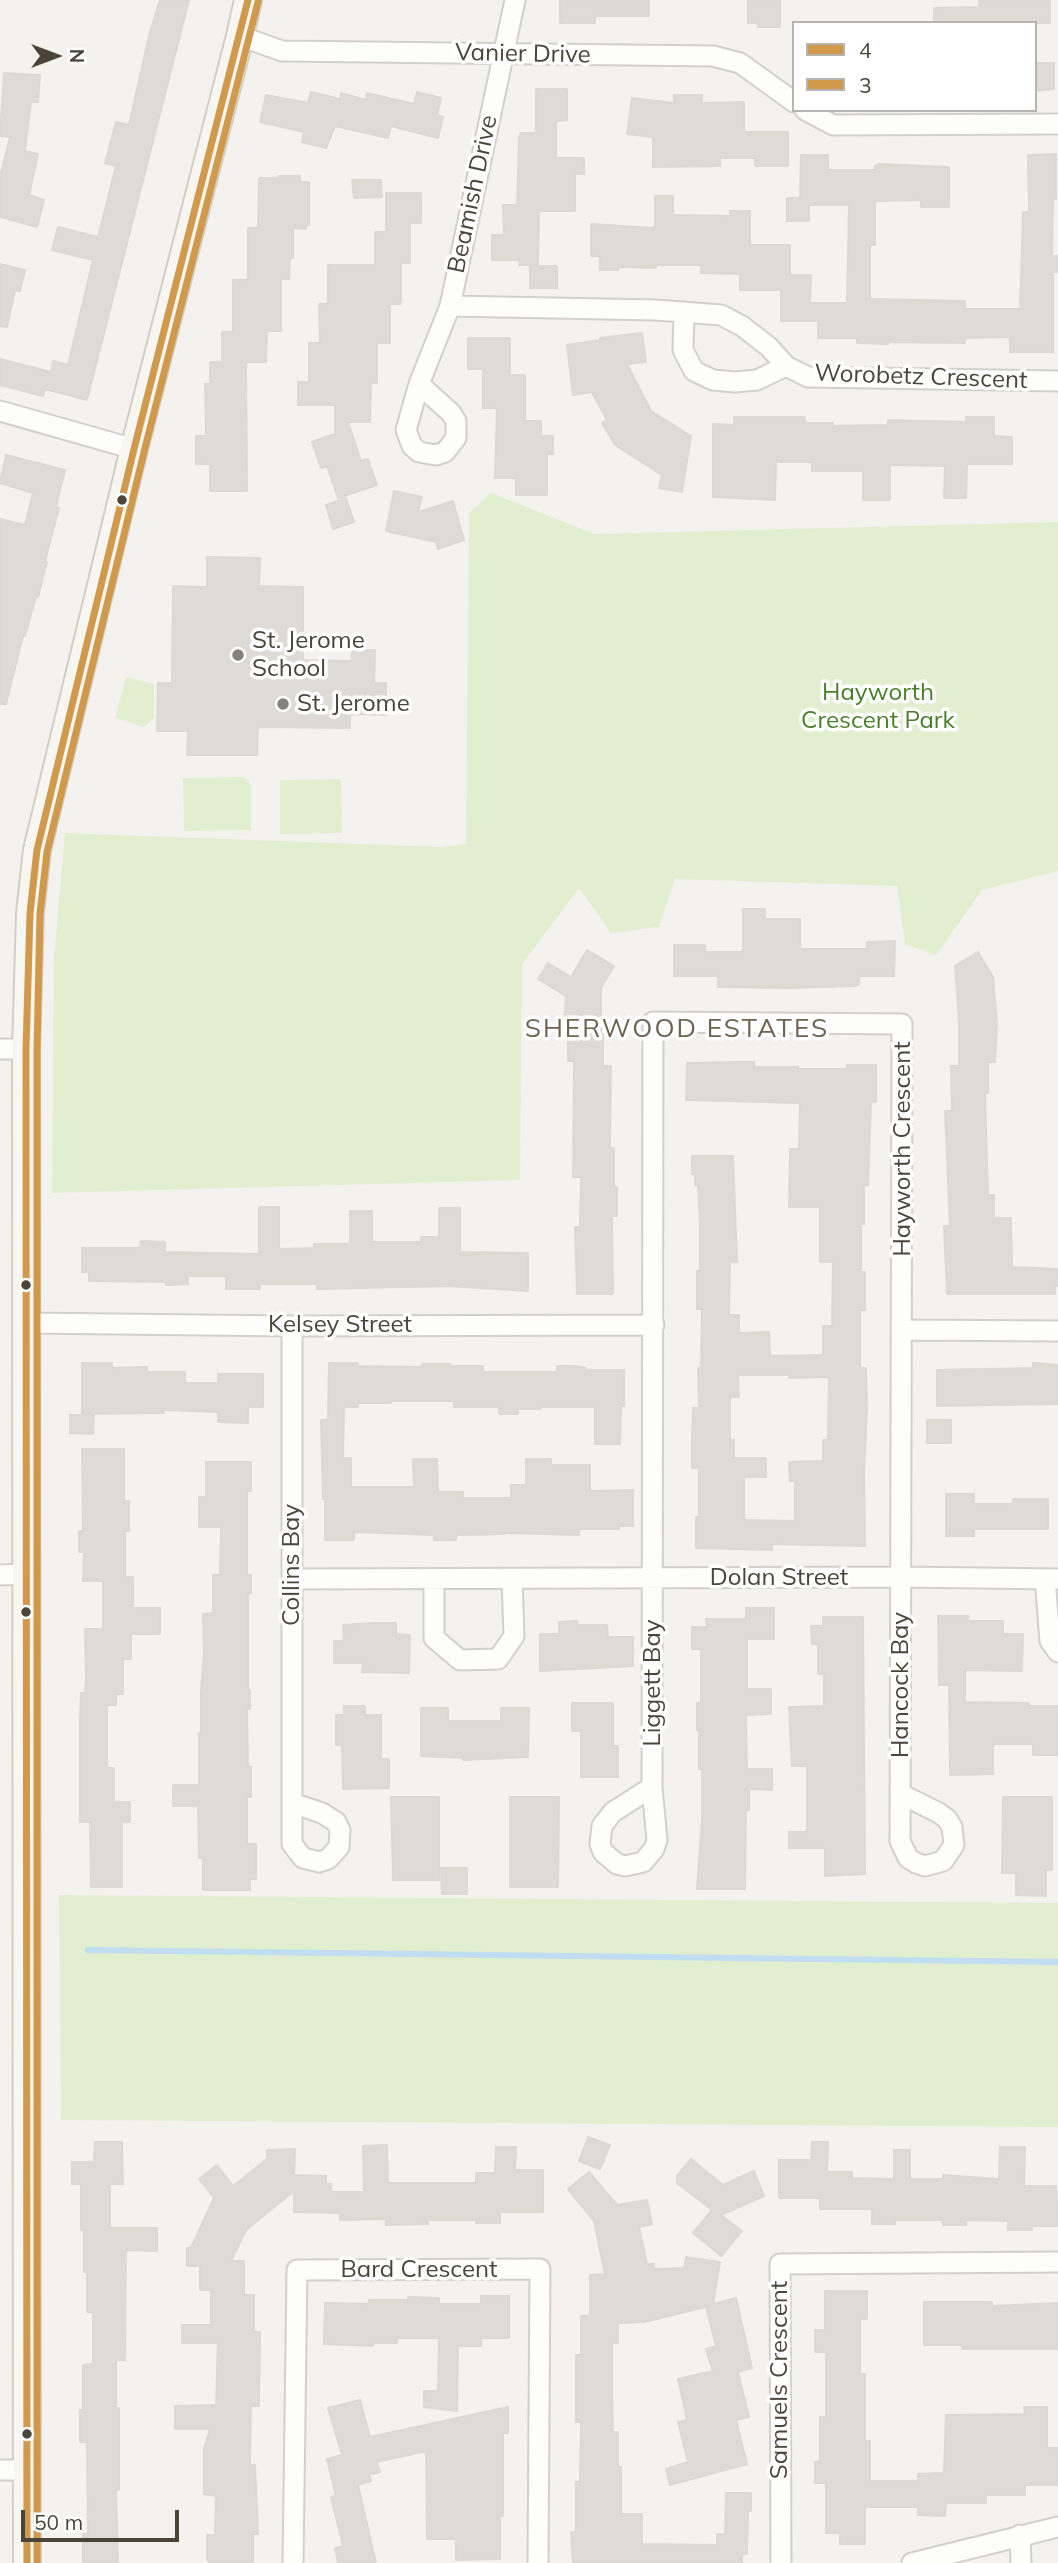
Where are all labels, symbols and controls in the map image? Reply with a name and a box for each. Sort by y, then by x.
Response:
north arrow [21,21,91,91]
legend [792,21,1037,112]
text: 4 [859,37,872,63]
street label: Vanier Drive [455,38,591,70]
text: N [65,49,89,63]
text: 3 [859,72,872,98]
street label: Beamish Drive [442,112,504,276]
street label: Worobetz Crescent [814,359,1028,395]
unlabelled marker [115,493,129,507]
place label: St. Jerome School [252,627,365,683]
marker: St. Jerome School [230,647,246,663]
park label: Hayworth Crescent Park [801,679,955,735]
place label: St. Jerome [297,690,410,718]
marker: St. Jerome [275,696,291,712]
district label: SHERWOOD ESTATES [527,1013,827,1045]
street label: Hayworth Crescent [889,1041,917,1257]
unlabelled marker [19,1278,33,1292]
street label: Kelsey Street [268,1311,412,1339]
street label: Collins Bay [278,1504,306,1626]
street label: Dolan Street [710,1564,848,1592]
unlabelled marker [19,1605,33,1619]
street label: Hancock Bay [887,1612,915,1758]
street label: Liggett Bay [639,1620,667,1746]
street label: Bard Crescent [340,2256,498,2284]
street label: Samuels Crescent [766,2281,794,2479]
unlabelled marker [20,2427,34,2441]
scale bar [24,2496,182,2540]
text: 50 m [34,2509,83,2535]

